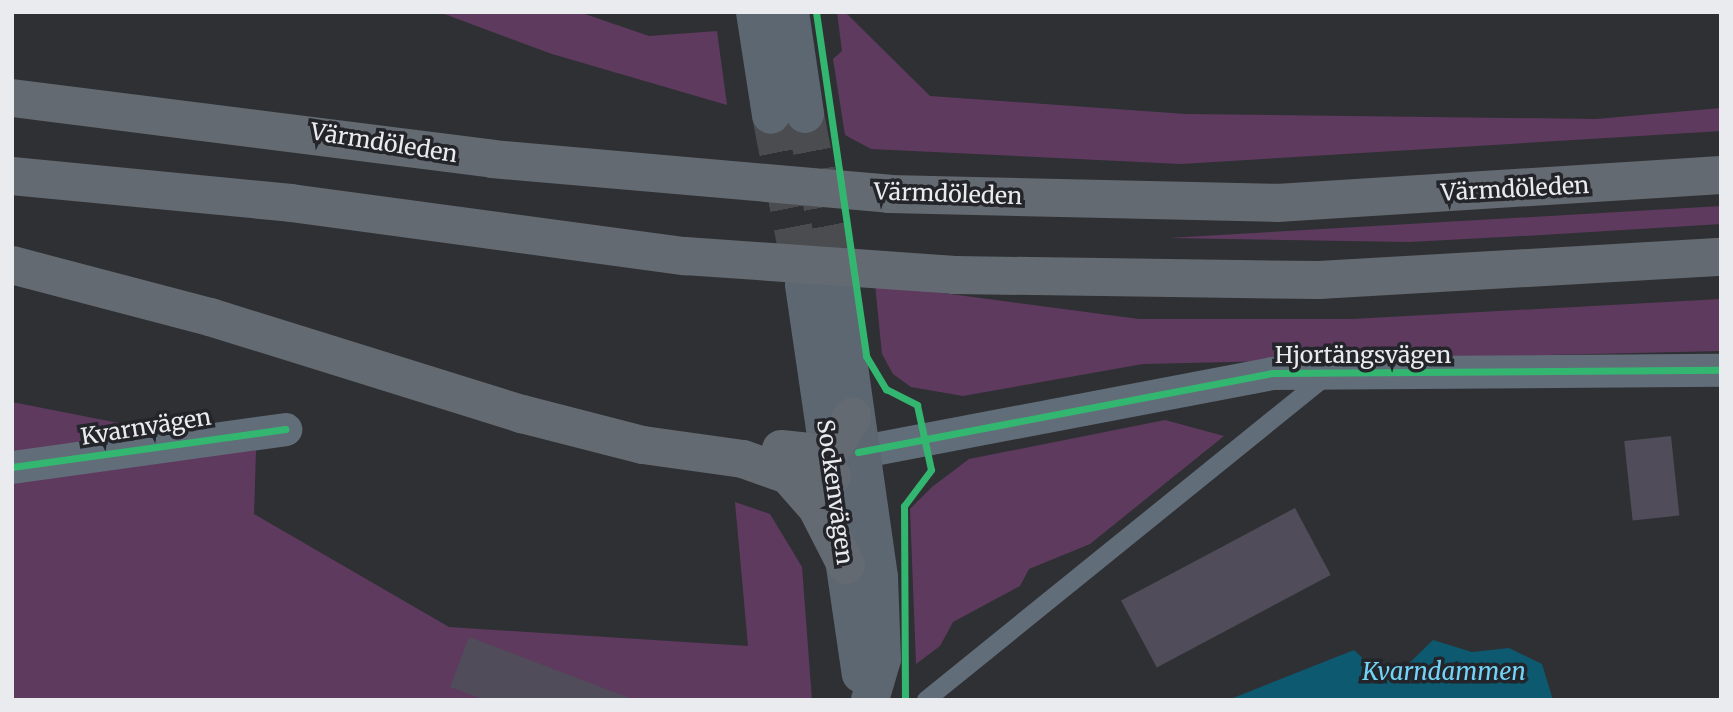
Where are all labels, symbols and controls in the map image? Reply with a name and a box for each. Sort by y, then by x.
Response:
street label: Värmdöleden [308,118,460,168]
street label: Värmdöleden [1440,171,1590,207]
street label: Värmdöleden [873,178,1023,210]
street label: Hjortängsvägen [1275,341,1451,369]
street label: Kvarnvägen [79,403,213,451]
street label: Sockenvägen [811,418,859,566]
water label: Kvarndammen [1362,658,1526,686]

